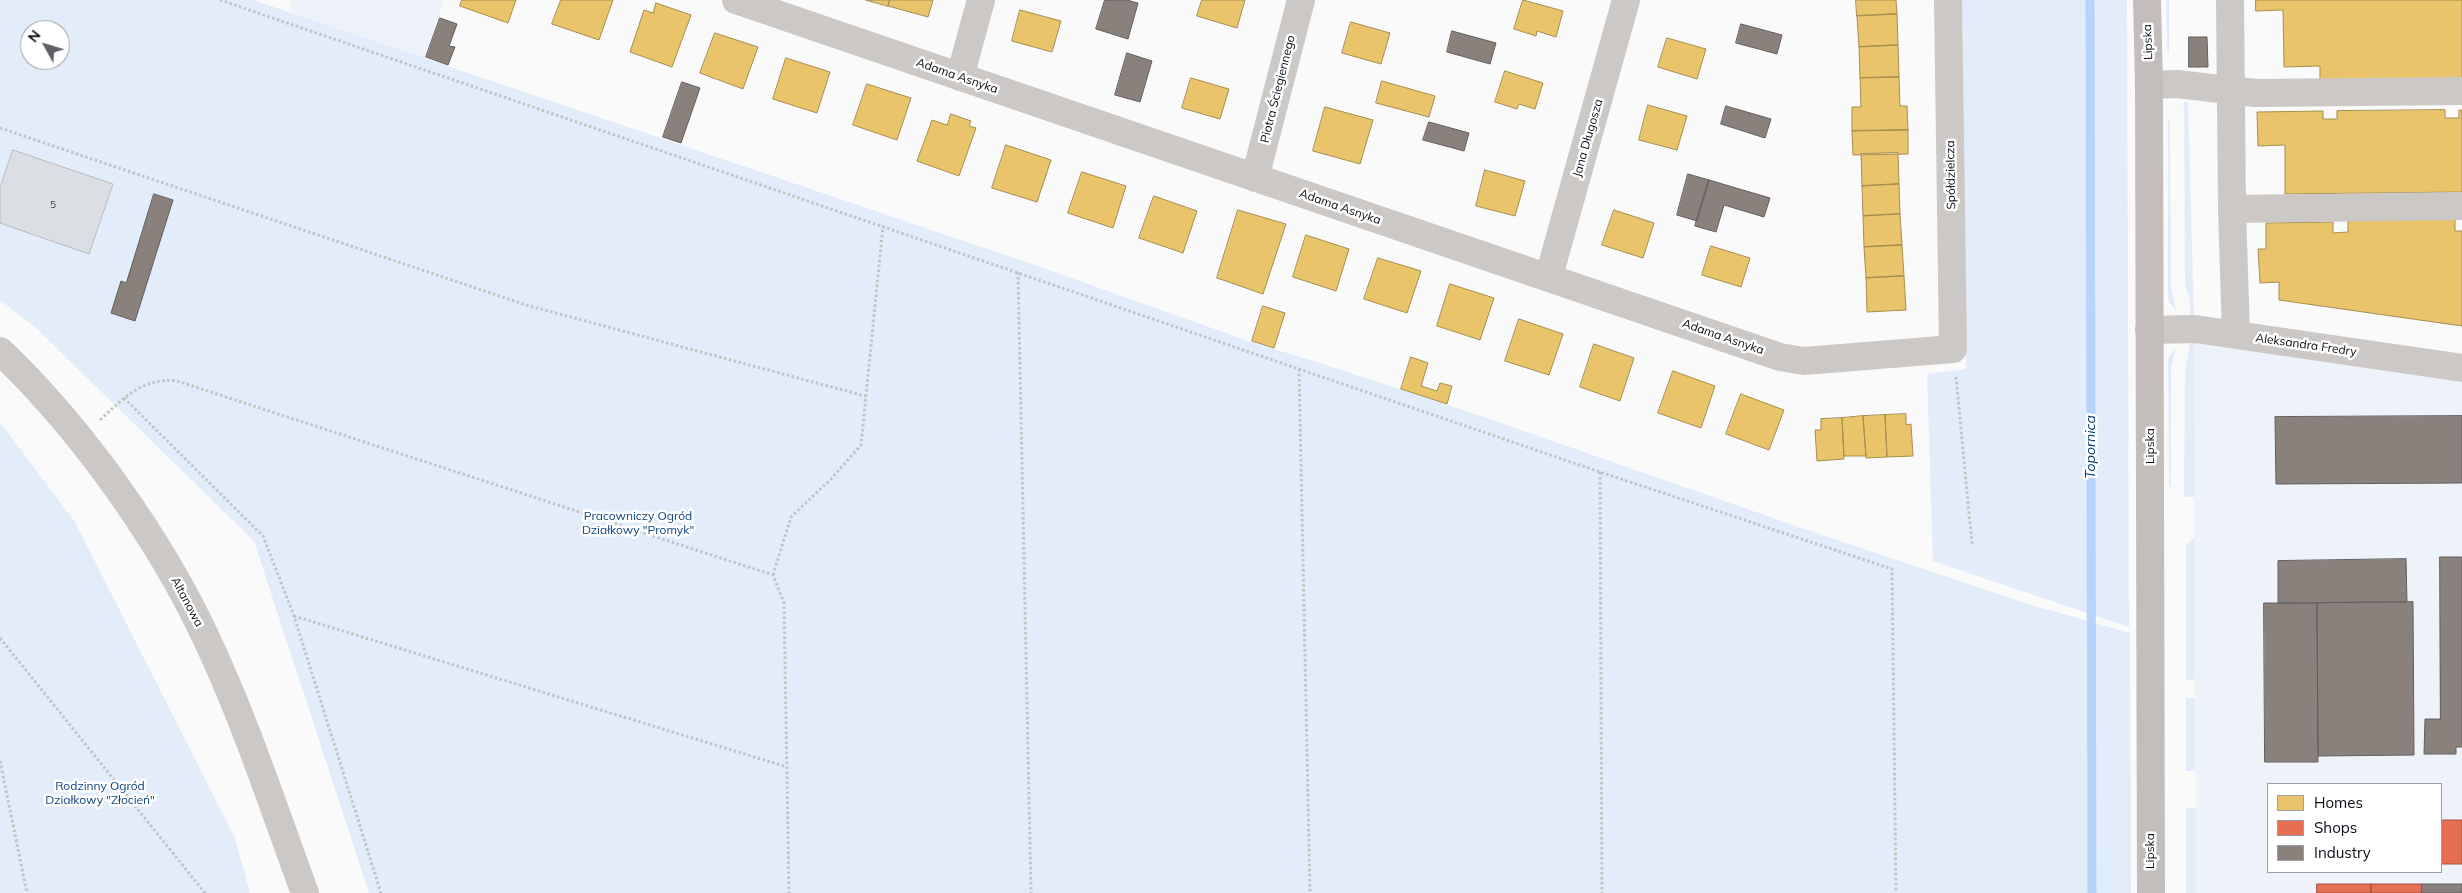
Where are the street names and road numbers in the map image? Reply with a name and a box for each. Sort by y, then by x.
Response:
street label: Lipska [2140,24,2156,60]
street label: Piotra Ściegiennego [1258,34,1298,144]
street label: Adama Asnyka [914,55,1000,97]
street label: Jana Długosza [1570,97,1606,179]
street label: Spółdzielcza [1943,140,1959,210]
street label: Adama Asnyka [1297,186,1383,228]
street label: Adama Asnyka [1680,316,1766,358]
street label: Aleksandra Fredry [2254,331,2358,359]
street label: Lipska [2143,428,2157,464]
street label: Altanowa [168,575,206,629]
street label: Lipska [2143,833,2157,869]

